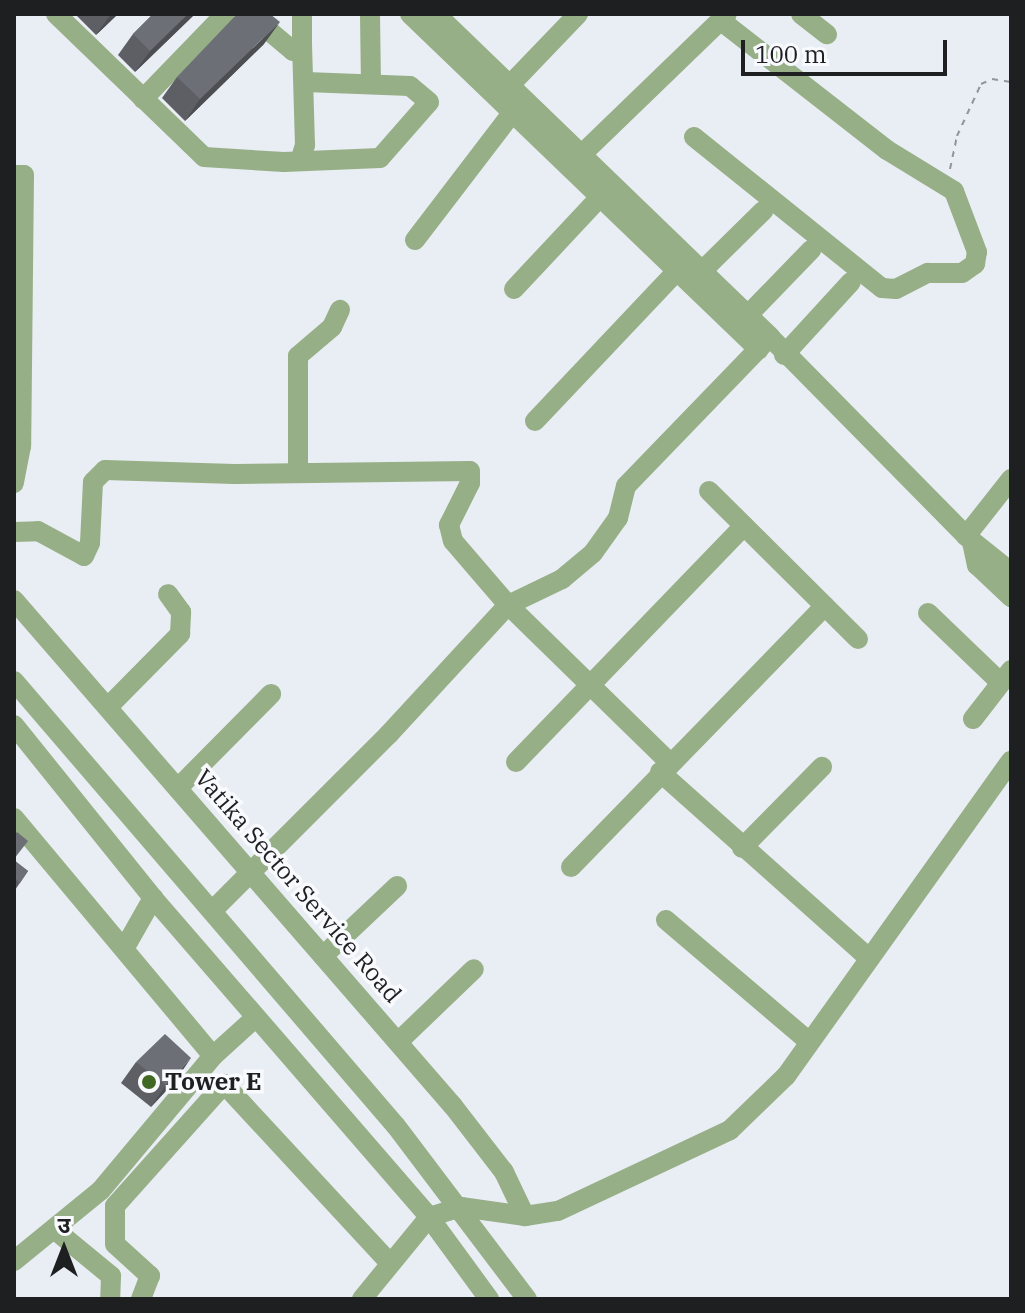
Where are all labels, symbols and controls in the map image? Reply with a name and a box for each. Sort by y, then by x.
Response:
scale bar [745,24,951,74]
text: 100 m [755,38,827,70]
street label: Vatika Sector Service Road [189,763,407,1009]
place label: Tower E [165,1068,261,1096]
marker: Tower E [140,1073,158,1091]
north arrow [24,1209,104,1289]
text: उ [58,1210,70,1239]

